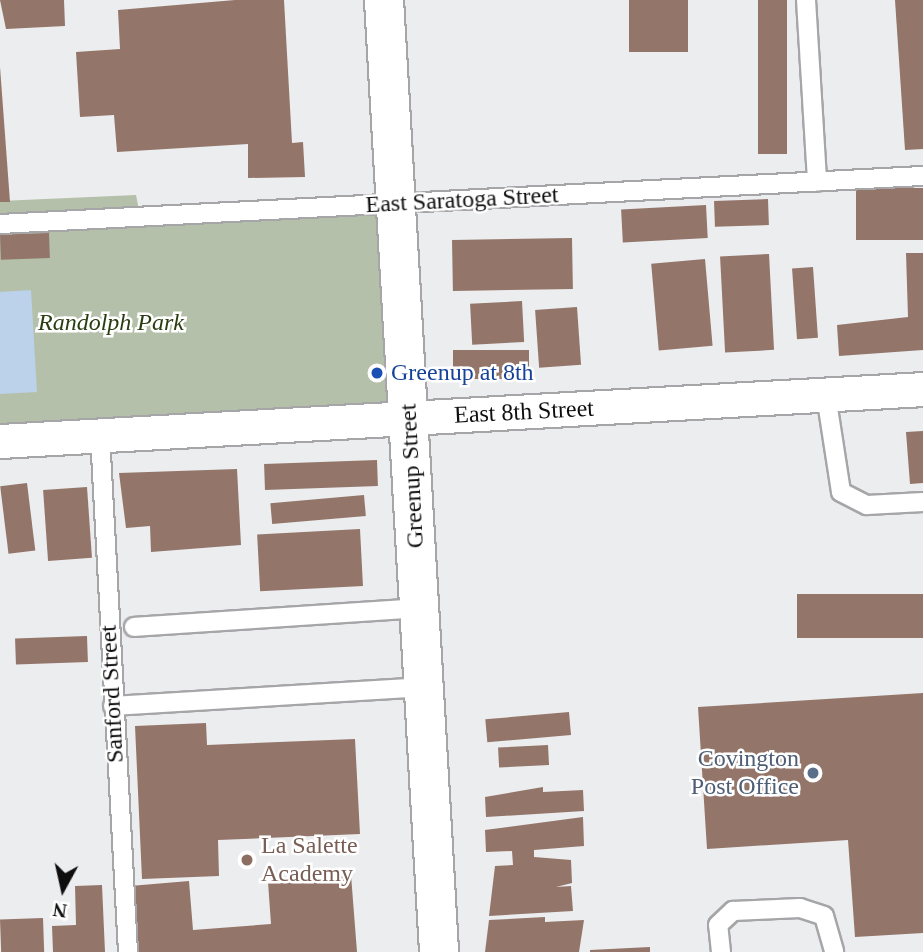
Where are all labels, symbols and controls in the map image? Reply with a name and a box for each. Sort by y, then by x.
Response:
street label: East Saratoga Street [365,181,559,219]
park label: Randolph Park [38,309,184,337]
place label: Greenup at 8th [391,359,534,387]
marker: Greenup at 8th [369,365,385,381]
street label: East 8th Street [453,394,595,430]
street label: Greenup Street [394,403,430,549]
street label: Sanford Street [94,624,130,764]
place label: Covington Post Office [691,745,799,801]
marker: Covington Post Office [805,765,821,781]
place label: La Salette Academy [261,832,358,888]
marker: La Salette Academy [239,852,255,868]
north arrow [28,854,98,924]
text: N [52,899,68,922]

